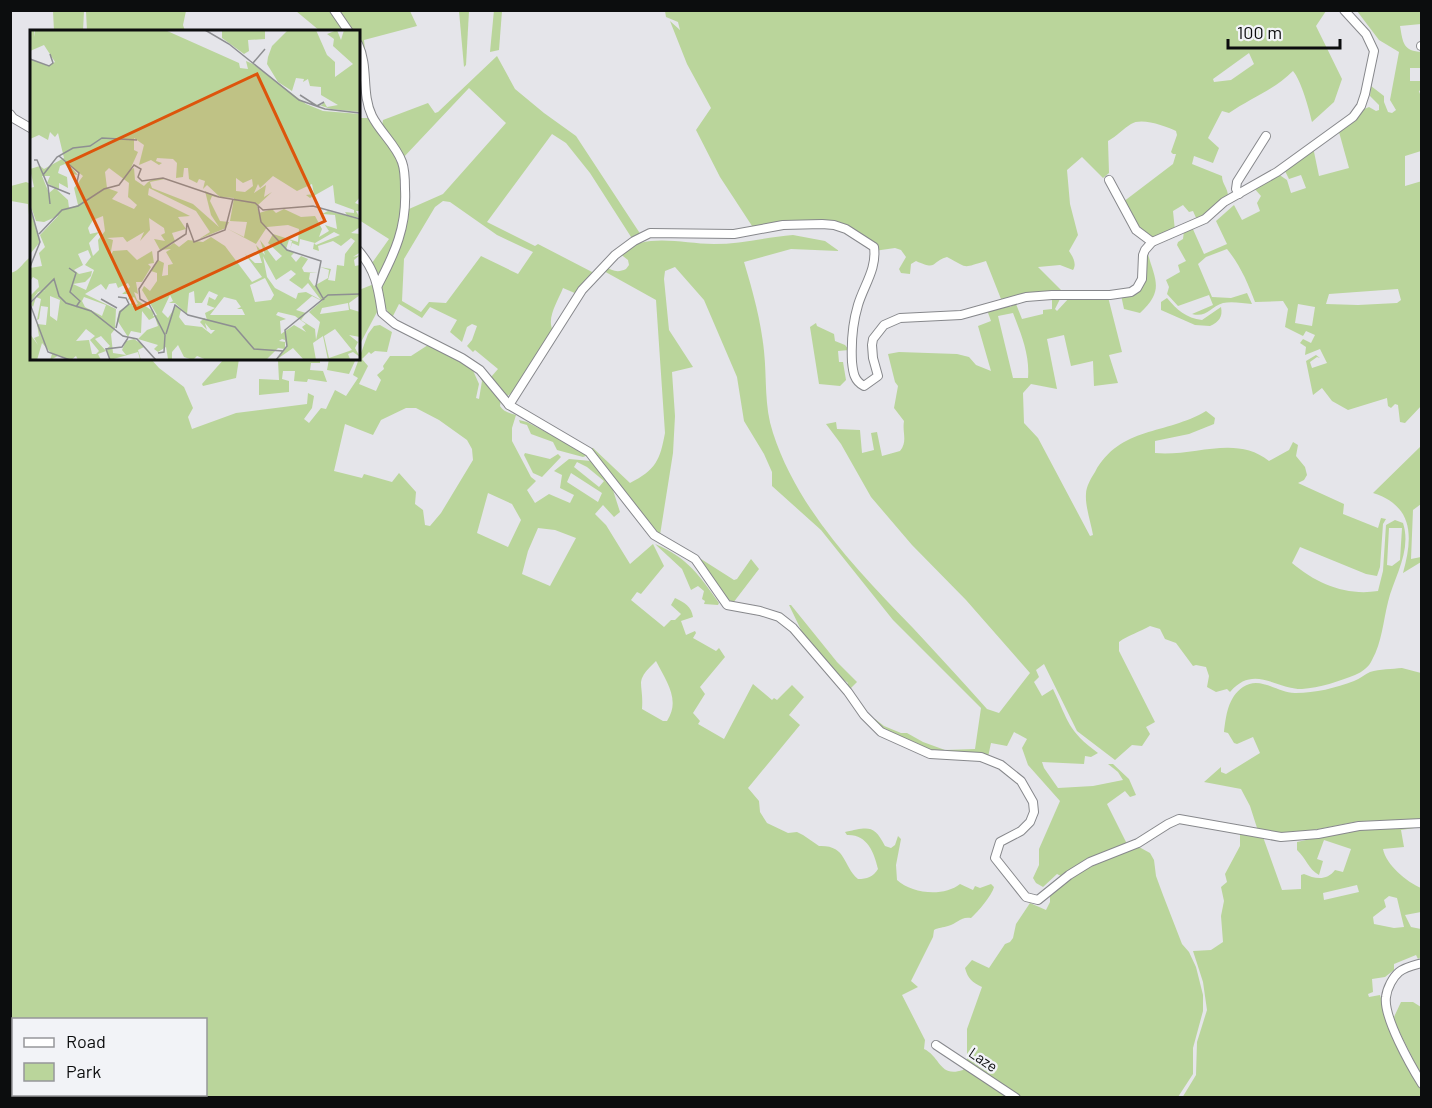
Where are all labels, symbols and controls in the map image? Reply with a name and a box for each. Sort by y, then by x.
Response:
scale bar [1228,12,1340,50]
text: 100 m [1237,21,1282,43]
inset map [30,30,360,360]
legend [12,1018,207,1096]
text: Road [66,1030,106,1052]
street label: Laze [966,1043,1001,1075]
text: Park [66,1060,101,1082]

